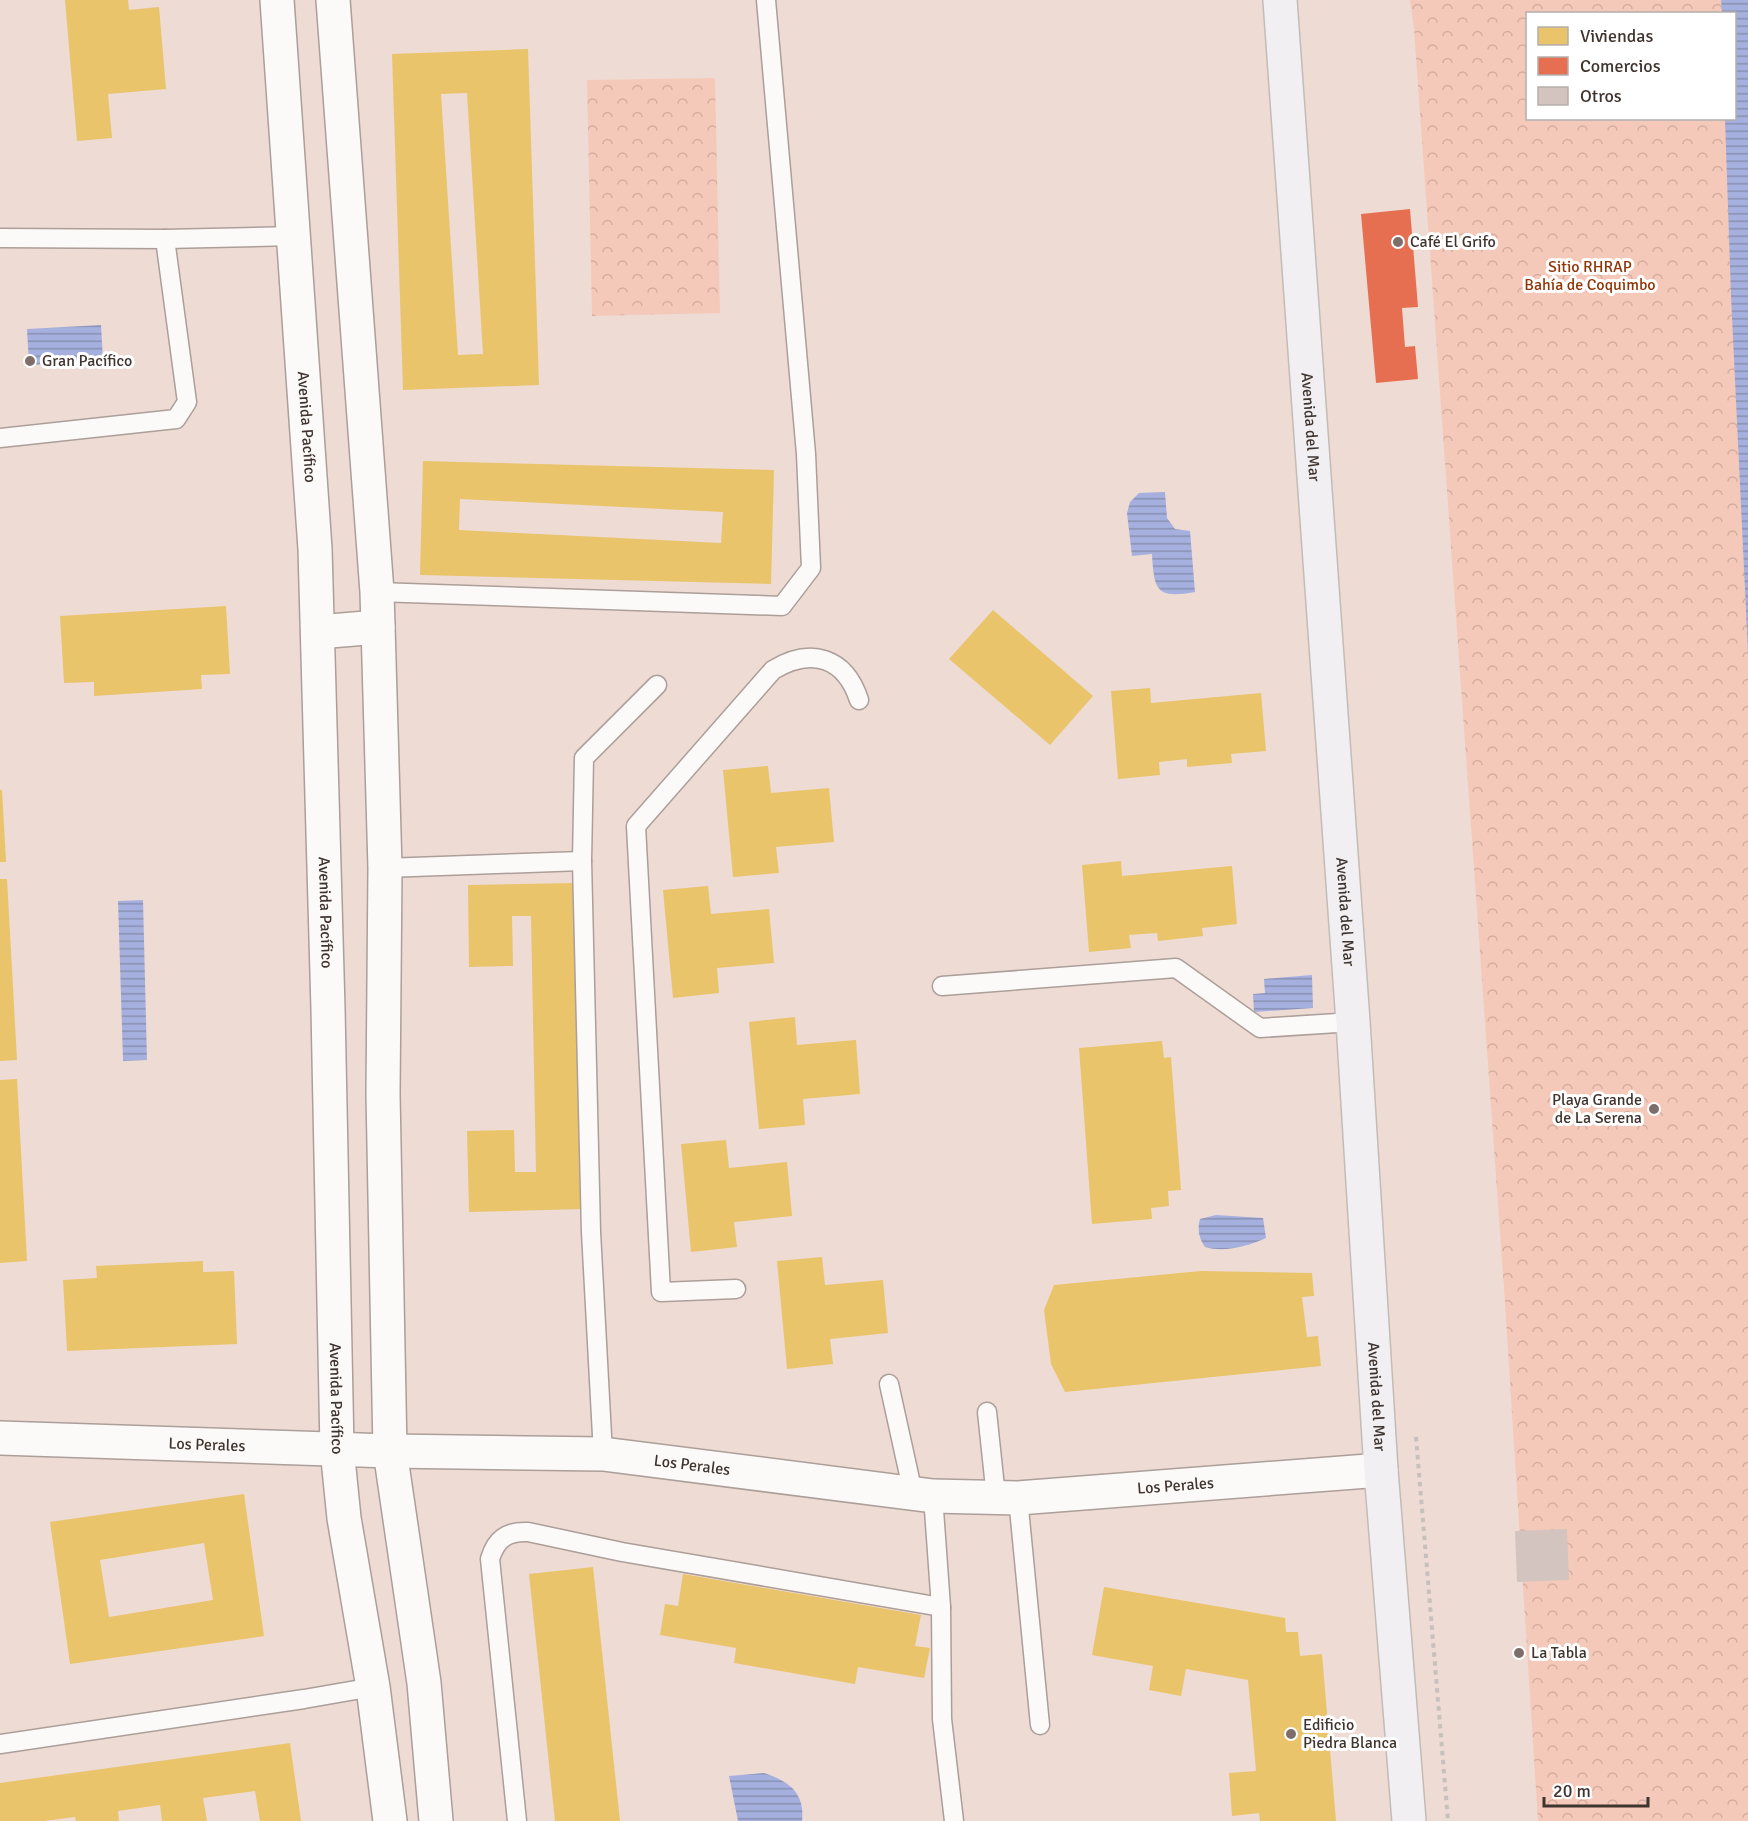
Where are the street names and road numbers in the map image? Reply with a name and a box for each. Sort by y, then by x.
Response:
street label: Avenida Pacífico [293,371,320,483]
street label: Avenida del Mar [1297,372,1324,482]
street label: Avenida Pacífico [314,856,337,969]
street label: Avenida del Mar [1331,856,1359,967]
street label: Avenida del Mar [1363,1341,1390,1452]
street label: Avenida Pacífico [325,1342,347,1455]
street label: Los Perales [168,1434,246,1456]
street label: Los Perales [653,1451,731,1480]
street label: Los Perales [1136,1473,1215,1499]

